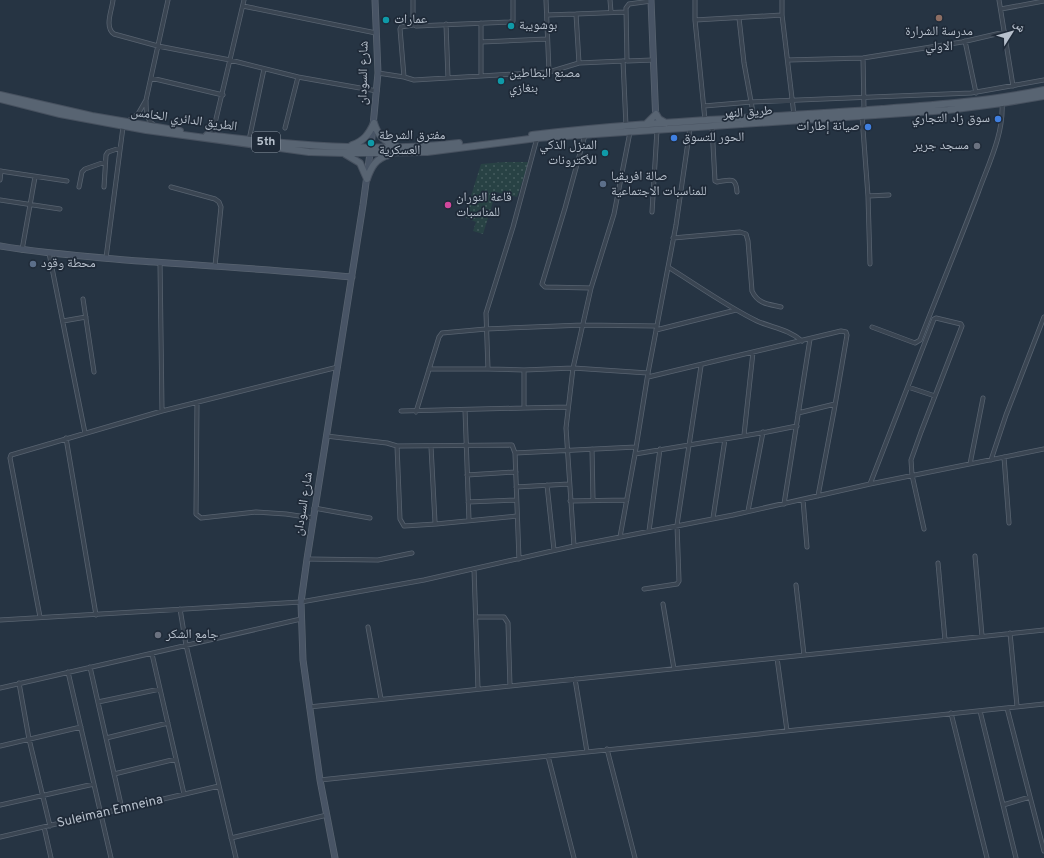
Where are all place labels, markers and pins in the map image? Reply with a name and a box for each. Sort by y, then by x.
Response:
place label: عمارات [394,12,428,28]
marker: مدرسة الشرارة الاولي [934,13,944,23]
marker: عمارات [381,15,391,25]
place label: بوشويبة [519,18,557,34]
marker: بوشويبة [506,21,516,31]
place label: مدرسة الشرارة الاولي [905,24,973,56]
place label: مصنع البطاطين بنغازي [509,66,580,98]
marker: مصنع البطاطين بنغازي [496,76,506,86]
place label: سوق زاد التجاري [912,111,990,128]
marker: سوق زاد التجاري [993,114,1003,124]
place label: صيانة إطارات [796,119,860,135]
marker: صيانة إطارات [863,122,873,132]
place label: مفترق الشرطة العسكرية [379,128,446,159]
place label: الحور للتسوق [682,130,744,146]
marker: الحور للتسوق [669,133,679,143]
marker: مفترق الشرطة العسكرية [366,138,376,148]
place label: المنزل الذكي للأكترونات [540,138,597,169]
place label: مسجد جرير [912,138,969,154]
marker: مسجد جرير [972,141,982,151]
marker: المنزل الذكي للأكترونات [600,148,610,158]
place label: صالة افريقيا للمناسبات الاجتماعية [611,169,707,200]
marker: صالة افريقيا للمناسبات الاجتماعية [598,179,608,189]
place label: قاعة النوران للمناسبات [456,190,512,221]
marker: قاعة النوران للمناسبات [443,200,453,210]
place label: محطة وقود [41,256,96,272]
marker: محطة وقود [28,259,38,269]
place label: جامع الشكر [165,627,218,643]
marker: جامع الشكر [153,630,163,640]

